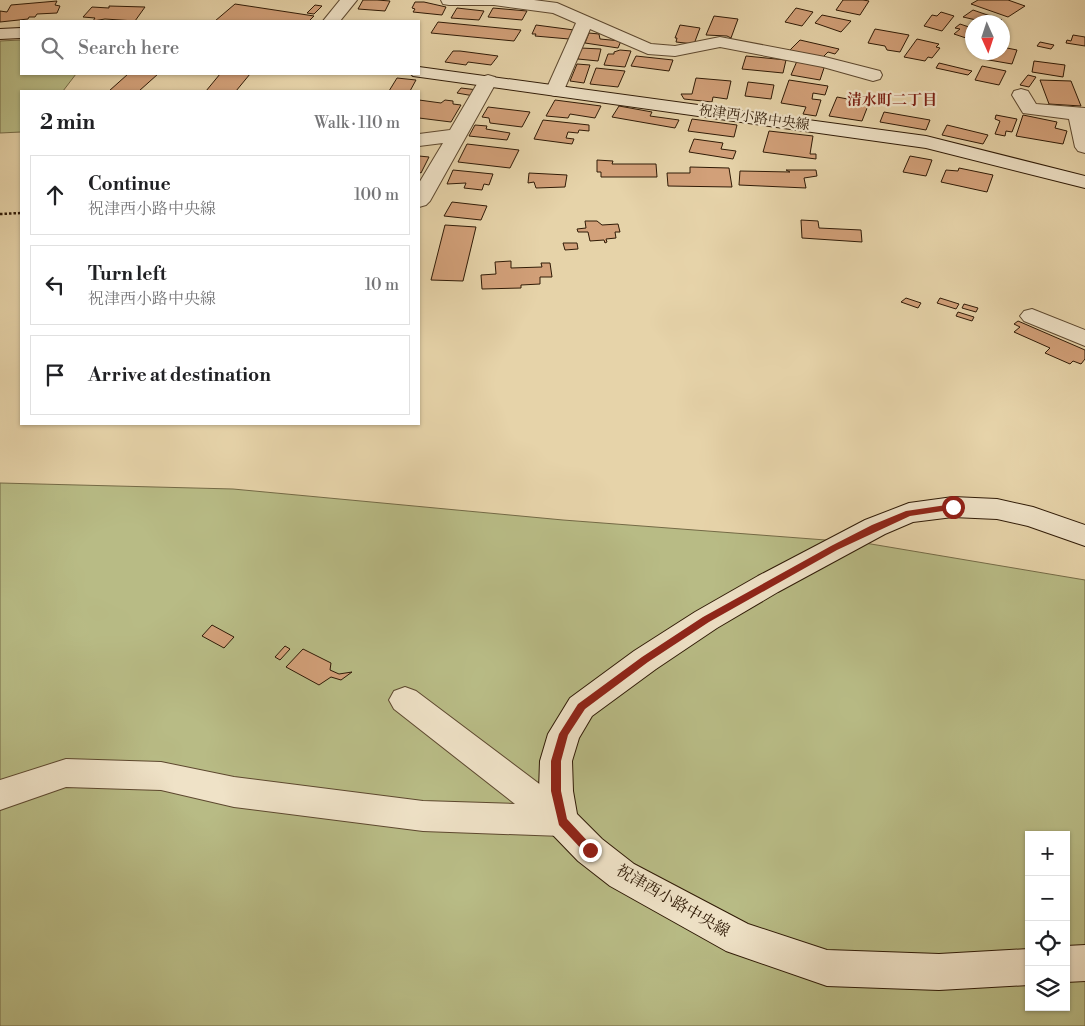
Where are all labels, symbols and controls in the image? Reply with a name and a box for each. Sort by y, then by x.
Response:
north arrow [965,15,1010,60]
search box [20,20,420,75]
icon: search [38,34,66,62]
text: Search here [78,36,179,60]
district label: 清水町二丁目 [847,91,937,110]
street label: 祝津西小路中央線 [697,101,811,135]
text: 2 min [40,110,95,136]
text: Walk · 110 m [314,113,400,133]
text: Continue [88,172,171,196]
icon: ahead [41,181,69,209]
text: 100 m [354,185,399,205]
text: 祝津西小路中央線 [88,199,216,219]
text: Turn left [88,262,167,286]
icon: left [41,271,69,299]
text: 10 m [365,275,399,295]
text: 祝津西小路中央線 [88,289,216,309]
icon: arrive [41,361,69,389]
text: Arrive at destination [88,363,271,387]
route start [942,496,965,519]
map controls [1025,831,1070,1011]
button: + [1025,831,1070,876]
route end [579,839,602,862]
street label: 祝津西小路中央線 [613,860,733,942]
button: − [1025,876,1070,921]
button: locate [1025,921,1070,966]
button: layers [1025,966,1070,1011]

